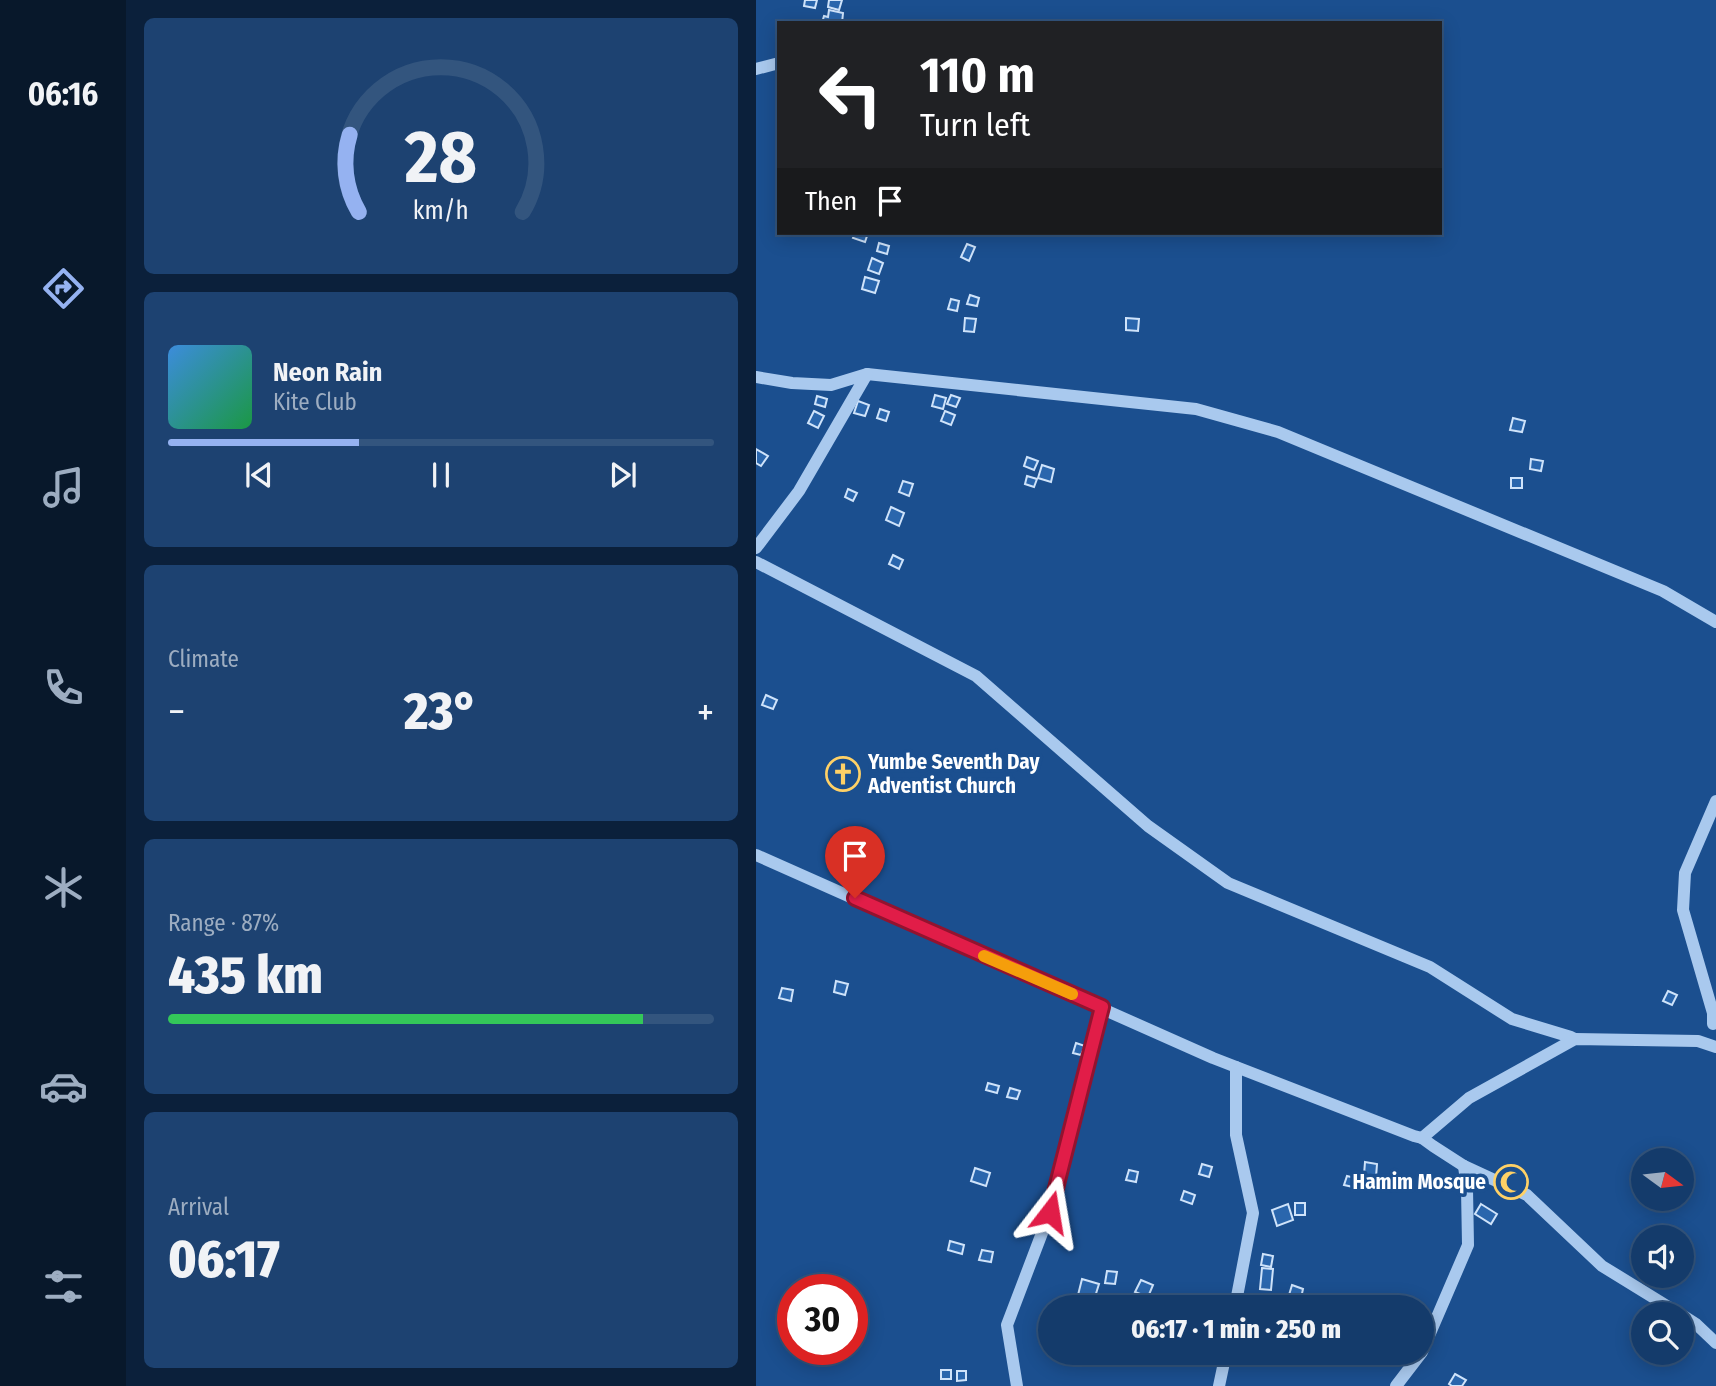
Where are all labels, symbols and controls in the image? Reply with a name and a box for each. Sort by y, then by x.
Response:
text: 110 m [920,46,1035,105]
icon: left [805,49,896,140]
text: 06:16 [28,75,98,113]
text: Turn left [920,106,1030,144]
text: 28 [404,114,477,201]
icon: arrive [871,182,909,220]
text: Then [805,186,857,217]
text: km/h [413,196,469,226]
icon: directions [39,264,88,313]
text: Neon Rain [273,357,382,388]
text: Kite Club [273,388,357,416]
icon: previous [240,456,278,494]
icon: pause [422,456,460,494]
icon: next [604,456,642,494]
icon: music [39,463,88,512]
text: Climate [168,645,239,673]
icon: phone [39,663,88,712]
text: 23° [404,680,478,743]
text: − [168,689,185,735]
text: + [697,689,714,735]
place label: Yumbe Seventh Day Adventist Church [867,749,1040,799]
church icon: Yumbe Seventh Day Adventist Church [824,755,862,793]
pin [825,826,885,898]
icon: arrive [836,837,874,875]
icon: climate [39,863,88,912]
text: Range · 87% [168,909,279,937]
text: 435 km [168,944,323,1007]
icon: car [39,1062,88,1111]
north arrow [1631,1148,1694,1211]
map controls [1631,1148,1694,1365]
mosque icon: Hamim Mosque [1492,1163,1530,1201]
place label: Hamim Mosque [1353,1169,1486,1195]
position arrow [1013,1175,1087,1249]
text: Arrival [168,1193,229,1221]
button: sound [1631,1225,1694,1288]
text: 06:17 [168,1228,280,1291]
icon: filters [39,1262,88,1311]
speed limit sign: 30 [777,1274,868,1365]
button: search [1631,1302,1694,1365]
text: 06:17 · 1 min · 250 m [1131,1314,1341,1345]

